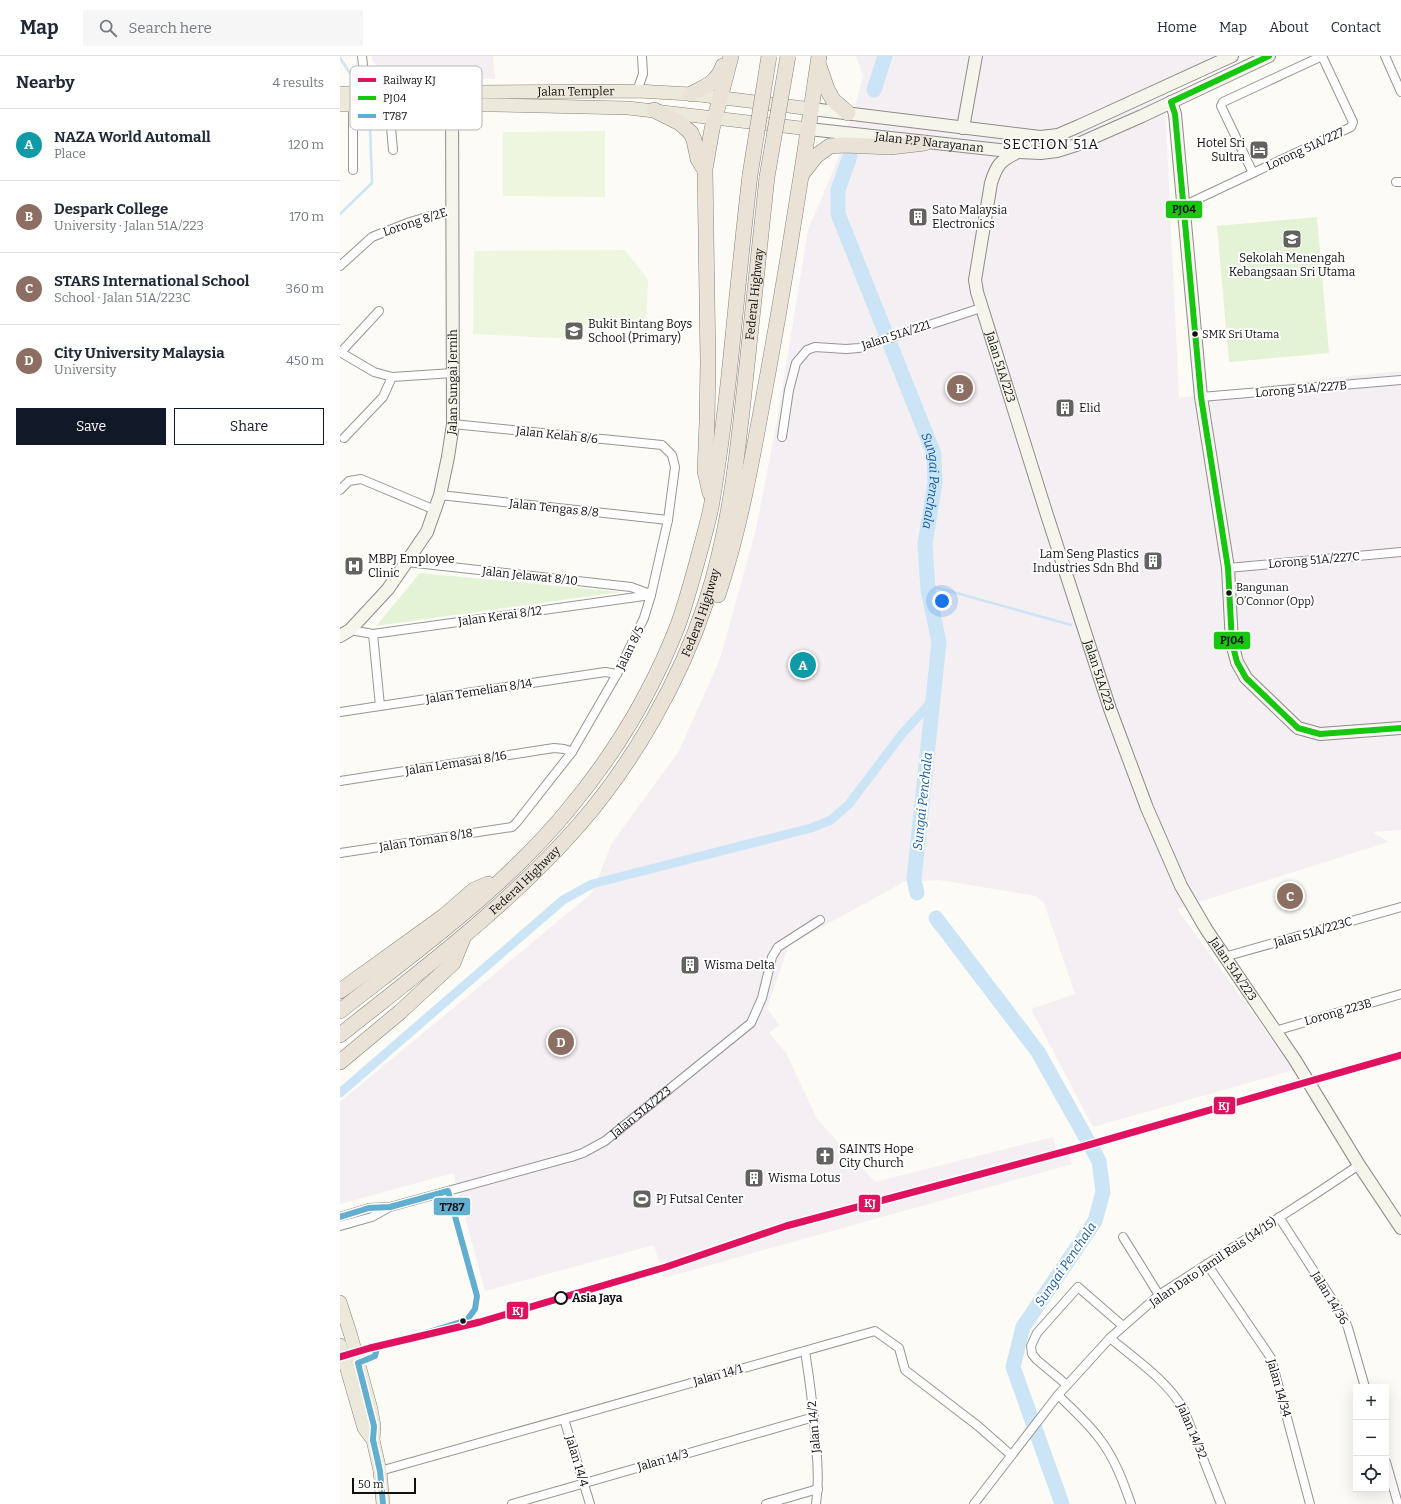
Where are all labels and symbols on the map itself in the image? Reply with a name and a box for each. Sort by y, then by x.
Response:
legend [350,66,482,130]
text: Railway KJ [383,74,436,87]
street label: Jalan Templer [536,84,615,99]
text: PJ04 [383,92,407,105]
text: T787 [383,110,407,123]
street label: Lorong 51A/227 [1264,125,1346,173]
street label: Jalan P.P Narayanan [873,129,985,155]
district label: SECTION 51A [1003,136,1099,153]
place label: Hotel Sri Sultra [1197,136,1245,164]
hotel icon: Hotel Sri Sultra [1248,139,1270,161]
line badge: PJ04 [1165,200,1203,219]
place label: Sato Malaysia Electronics [932,203,1008,231]
text: PJ04 [1172,203,1196,216]
street label: Lorong 8/2E [381,205,449,239]
building icon: Sato Malaysia Electronics [907,206,929,228]
school or university icon: Sekolah Menengah Kebangsaan Sri Utama [1281,228,1303,250]
street label: Federal Highway [743,247,766,341]
place label: Sekolah Menengah Kebangsaan Sri Utama [1229,251,1356,279]
place label: Bukit Bintang Boys School (Primary) [588,317,692,345]
street label: Jalan 51A/221 [859,317,932,353]
school or university icon: Bukit Bintang Boys School (Primary) [563,320,585,342]
place label: SMK Sri Utama [1202,328,1279,341]
street label: Jalan Sungai Jernih [444,329,460,437]
street label: Jalan 51A/223 [983,329,1018,404]
marker: SMK Sri Utama [1190,329,1200,339]
pin: B [947,373,973,403]
street label: Lorong 51A/227B [1254,378,1348,400]
building icon: Elid [1054,397,1076,419]
place label: Elid [1079,401,1101,415]
street label: Jalan Kelah 8/6 [514,424,599,446]
water label: Sungai Penchala [918,430,942,530]
street label: Jalan Tengas 8/8 [507,496,600,520]
place label: Lam Seng Plastics Industries Sdn Bhd [1033,547,1139,575]
street label: Lorong 51A/227C [1267,549,1361,571]
building icon: Lam Seng Plastics Industries Sdn Bhd [1142,550,1164,572]
place label: MBPJ Employee Clinic [368,552,455,580]
hospital icon: MBPJ Employee Clinic [343,555,365,577]
street label: Jalan Jelawat 8/10 [480,564,579,588]
street label: Federal Highway [679,566,723,659]
place label: Bangunan O’Connor (Opp) [1236,581,1314,608]
marker: Bangunan O’Connor (Opp) [1224,588,1234,598]
your location [932,591,952,611]
street label: Jalan Kerai 8/12 [456,603,543,629]
street label: Jalan 8/5 [613,624,647,673]
line badge: PJ04 [1213,631,1251,650]
text: PJ04 [1220,634,1244,647]
street label: Jalan 51A/223 [1081,637,1117,713]
pin: A [790,650,816,680]
street label: Jalan Temelian 8/14 [424,676,533,706]
street label: Jalan Lemasai 8/16 [403,748,508,778]
water label: Sungai Penchala [910,751,935,851]
street label: Jalan Toman 8/18 [377,826,474,854]
street label: Federal Highway [486,843,563,918]
pin: C [1277,881,1303,911]
street label: Jalan 51A/223C [1271,914,1354,950]
street label: Jalan 51A/223 [1206,934,1260,1003]
building icon: Wisma Delta [679,954,701,976]
place label: Wisma Delta [704,958,775,972]
street label: Lorong 223B [1303,996,1373,1028]
pin: D [548,1027,574,1057]
street label: Jalan 51A/223 [607,1083,674,1141]
line badge: KJ [1213,1096,1236,1115]
text: KJ [1218,1100,1230,1113]
place label: SAINTS Hope City Church [839,1142,914,1170]
church icon: SAINTS Hope City Church [814,1145,836,1167]
building icon: Wisma Lotus [743,1167,765,1189]
place label: Wisma Lotus [768,1171,841,1185]
sports icon: PJ Futsal Center [631,1188,653,1210]
place label: PJ Futsal Center [656,1192,744,1206]
line badge: KJ [858,1194,881,1213]
line badge: T787 [433,1197,471,1216]
text: KJ [864,1197,876,1210]
text: T787 [439,1201,465,1214]
street label: Jalan Dato Jamil Rais (14/15) [1146,1213,1279,1310]
water label: Sungai Penchala [1032,1219,1099,1309]
street label: Jalan 14/36 [1308,1268,1351,1327]
marker: Asia Jaya [554,1291,568,1305]
place label: Asia Jaya [572,1291,623,1305]
line badge: KJ [506,1301,529,1320]
text: KJ [512,1305,524,1318]
unlabelled marker [458,1316,468,1326]
street label: Jalan 14/34 [1264,1356,1294,1419]
street label: Jalan 14/1 [691,1361,744,1389]
street label: Jalan 14/2 [805,1400,823,1455]
street label: Jalan 14/32 [1174,1400,1210,1461]
street label: Jalan 14/4 [562,1433,591,1488]
street label: Jalan 14/3 [635,1446,690,1474]
scale bar [352,1476,416,1495]

